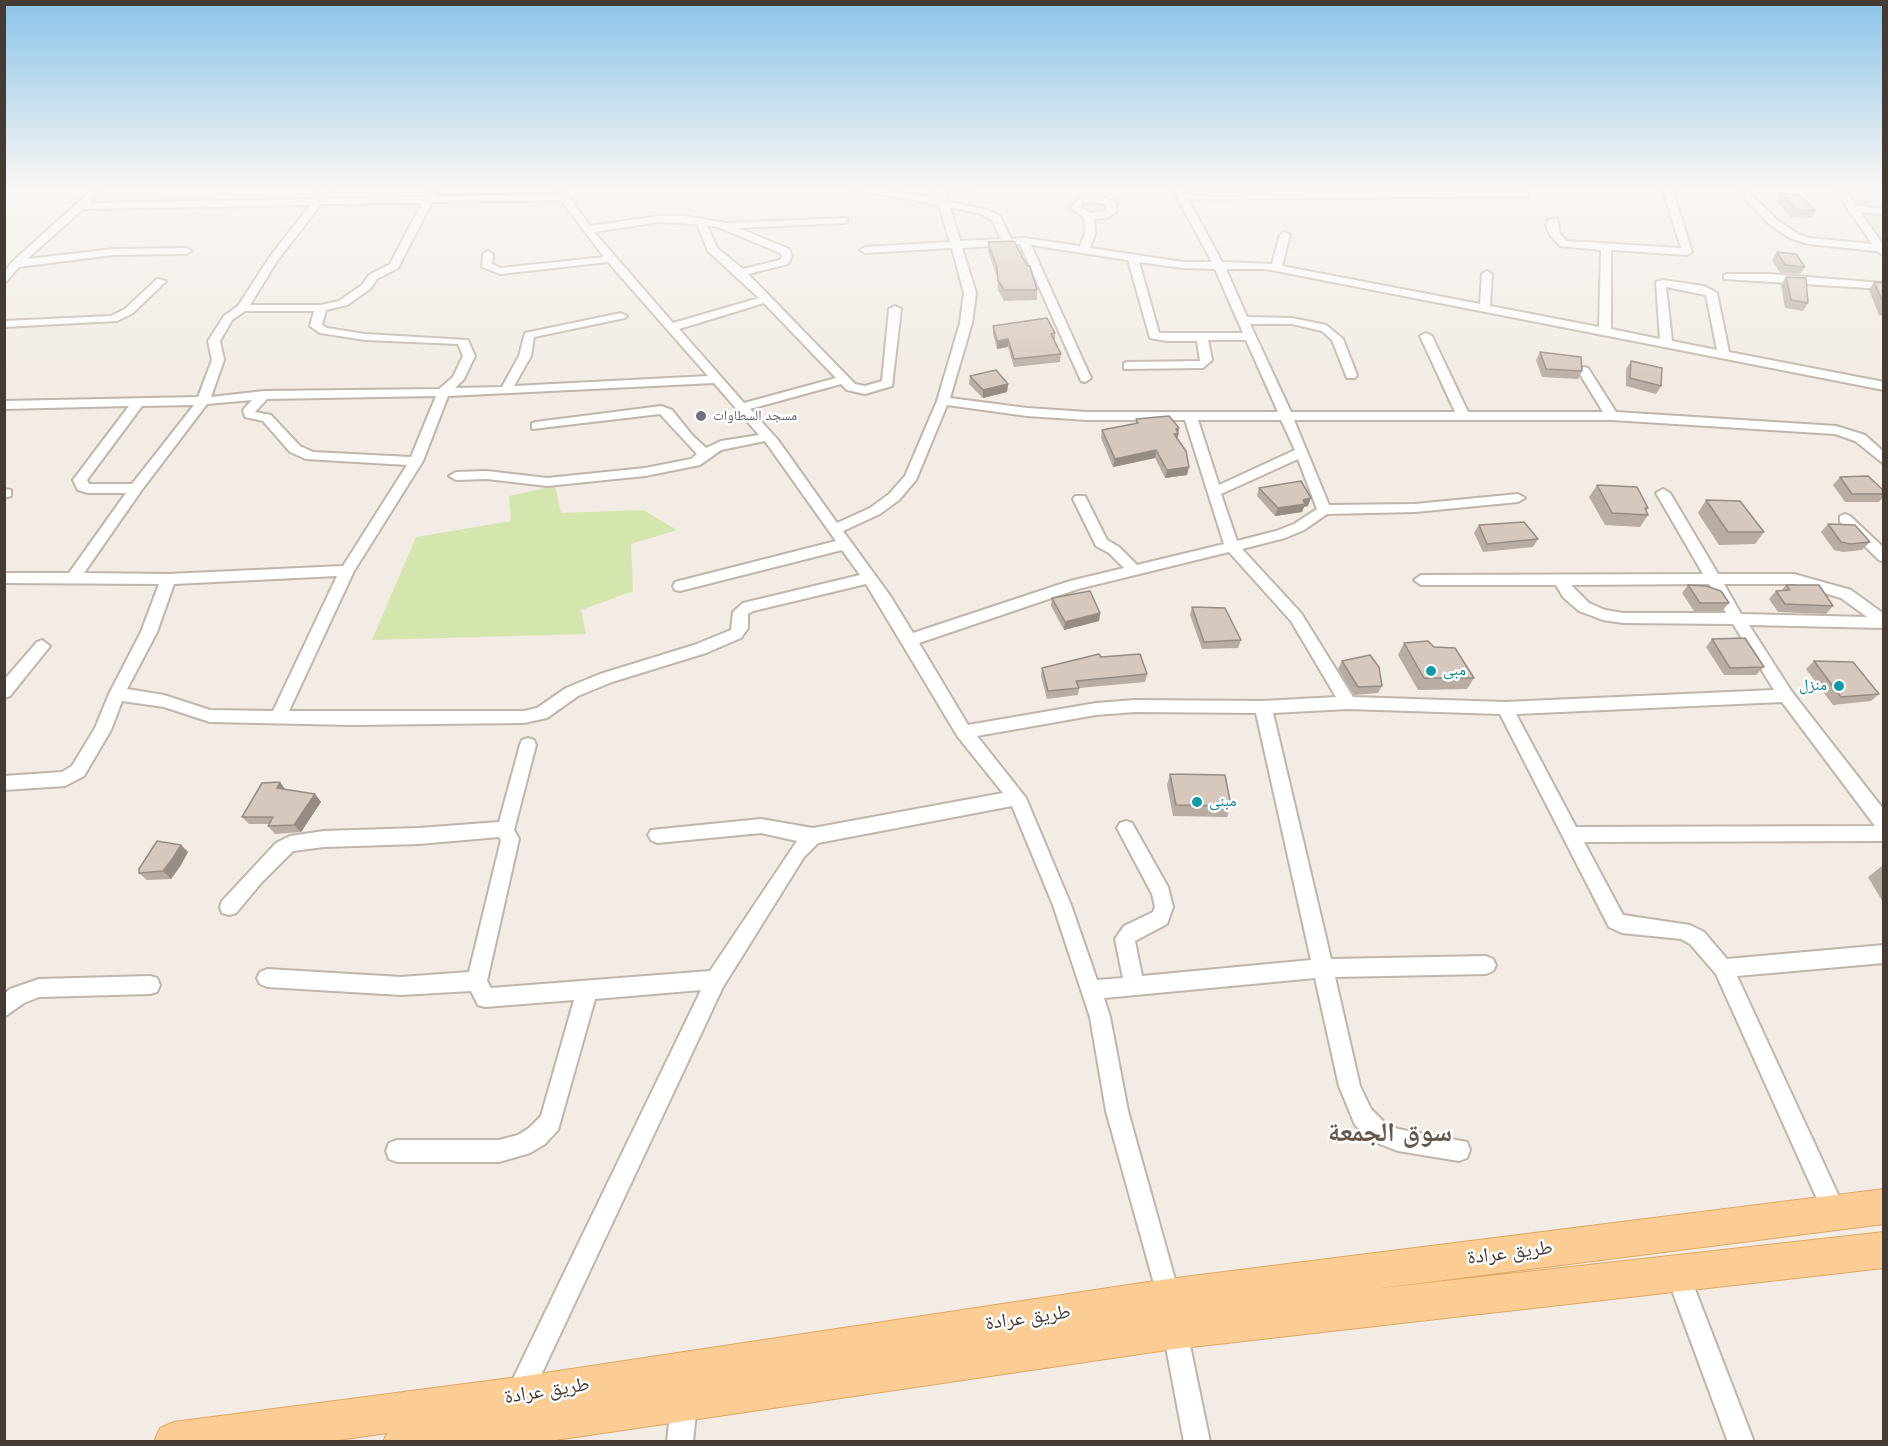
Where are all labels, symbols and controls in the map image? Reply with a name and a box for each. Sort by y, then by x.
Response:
place label: مسجد السطاوات [713,408,797,424]
marker: مسجد السطاوات [694,409,708,423]
place label: مبى [1443,661,1466,681]
marker: مبى [1424,664,1438,678]
place label: منزل [1799,676,1827,696]
marker: منزل [1832,679,1846,693]
place label: مبنى [1209,792,1237,812]
marker: مبنى [1190,795,1204,809]
district label: سوق الجمعة [1328,1118,1452,1150]
street label: طريق عرادة [1466,1236,1554,1270]
street label: طريق عرادة [984,1300,1072,1336]
street label: طريق عرادة [503,1372,591,1410]

